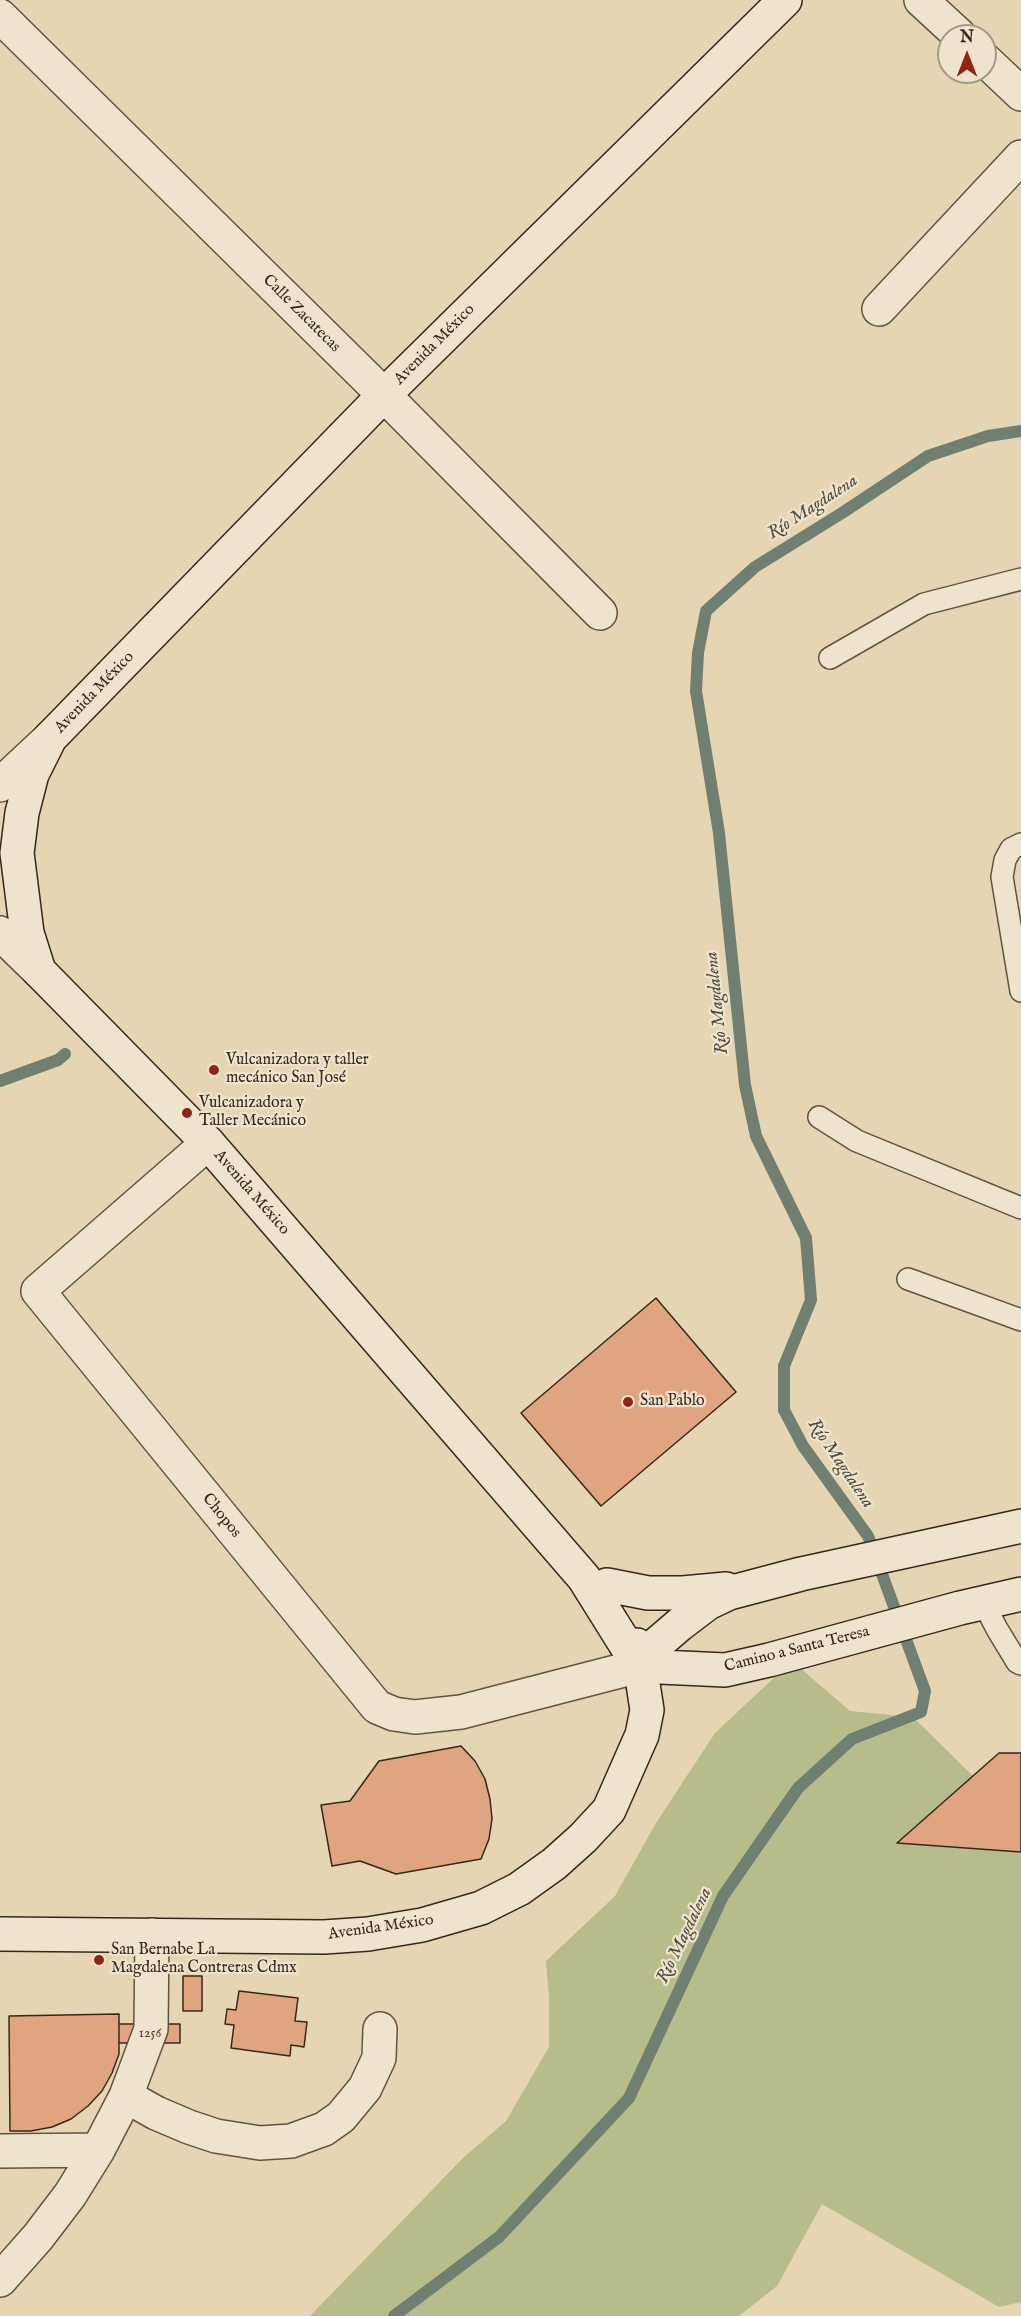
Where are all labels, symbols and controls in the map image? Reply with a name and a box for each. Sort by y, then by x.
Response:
north arrow [937,24,997,84]
text: N [960,28,974,48]
street label: Calle Zacatecas [258,271,344,357]
street label: Avenida México [391,301,479,389]
water label: Río Magdalena [764,471,862,545]
street label: Avenida México [51,648,139,738]
water label: Río Magdalena [702,950,734,1056]
place label: Vulcanizadora y taller mecánico San José [226,1051,369,1089]
marker: Vulcanizadora y taller mecánico San José [207,1063,221,1077]
place label: Vulcanizadora y Taller Mecánico [199,1094,306,1132]
marker: Vulcanizadora y Taller Mecánico [180,1106,194,1120]
street label: Avenida México [209,1147,293,1239]
place label: San Pablo [640,1392,705,1412]
marker: San Pablo [621,1395,635,1409]
water label: Río Magdalena [802,1415,878,1513]
street label: Chopos [197,1490,245,1542]
street label: Camino a Santa Teresa [722,1623,872,1677]
water label: Río Magdalena [653,1885,717,1987]
street label: Avenida México [327,1911,435,1945]
place label: San Bernabe La Magdalena Contreras Cdmx [111,1941,297,1979]
marker: San Bernabe La Magdalena Contreras Cdmx [92,1953,106,1967]
house number: 1256 [139,2026,161,2042]

